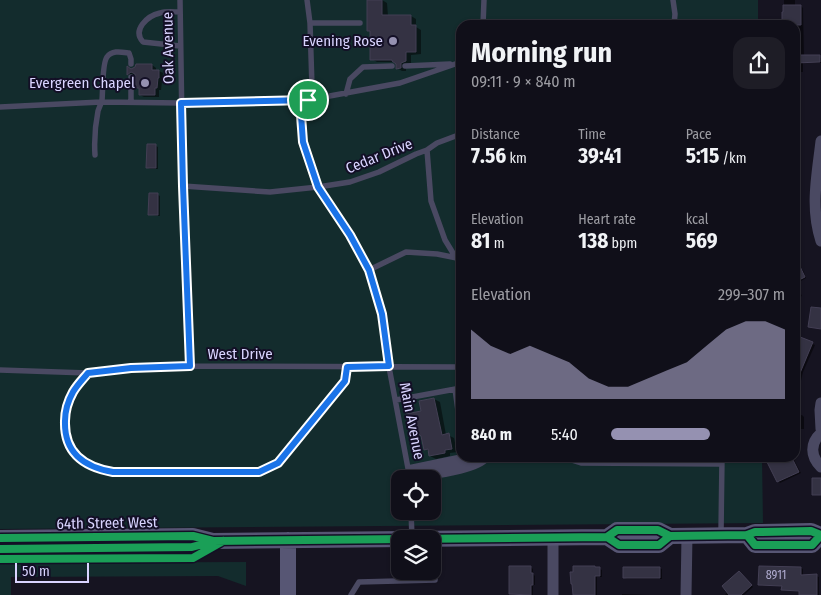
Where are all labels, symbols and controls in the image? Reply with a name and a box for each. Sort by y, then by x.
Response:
street label: Oak Avenue [158,12,178,84]
place label: Evening Rose [302,32,383,50]
marker: Evening Rose [387,35,399,47]
text: Morning run [471,36,612,69]
button: share [733,37,785,89]
text: 09:11 · 9 × 840 m [471,72,576,91]
place label: Evergreen Chapel [29,74,135,92]
marker: Evergreen Chapel [139,77,151,89]
pin [287,79,329,121]
icon: arrive [294,86,322,114]
text: Distance [471,126,520,143]
text: Time [578,126,606,143]
text: Pace [686,126,712,143]
street label: Cedar Drive [343,134,415,178]
text: 7.56 [471,143,506,169]
text: 39:41 [578,143,622,169]
text: 5:15 [686,143,719,169]
text: km [506,150,527,167]
text: /km [719,150,746,167]
text: Elevation [471,211,524,228]
text: Heart rate [578,211,636,228]
text: kcal [686,211,708,228]
text: 81 [471,228,491,254]
text: 138 [578,228,608,254]
text: 569 [686,228,718,254]
text: m [491,235,505,252]
text: bpm [608,235,637,252]
text: Elevation [471,285,531,304]
text: 299–307 m [718,285,785,304]
street label: West Drive [207,345,273,363]
street label: Main Avenue [396,381,428,461]
text: 840 m [471,425,512,444]
text: 5:40 [551,425,578,444]
map controls [391,470,441,580]
button: locate [391,470,441,520]
street label: 64th Street West [56,513,158,533]
button: layers [391,530,441,580]
scale bar [15,560,89,583]
text: 50 m [22,563,50,580]
house number: 8911 [766,568,786,582]

